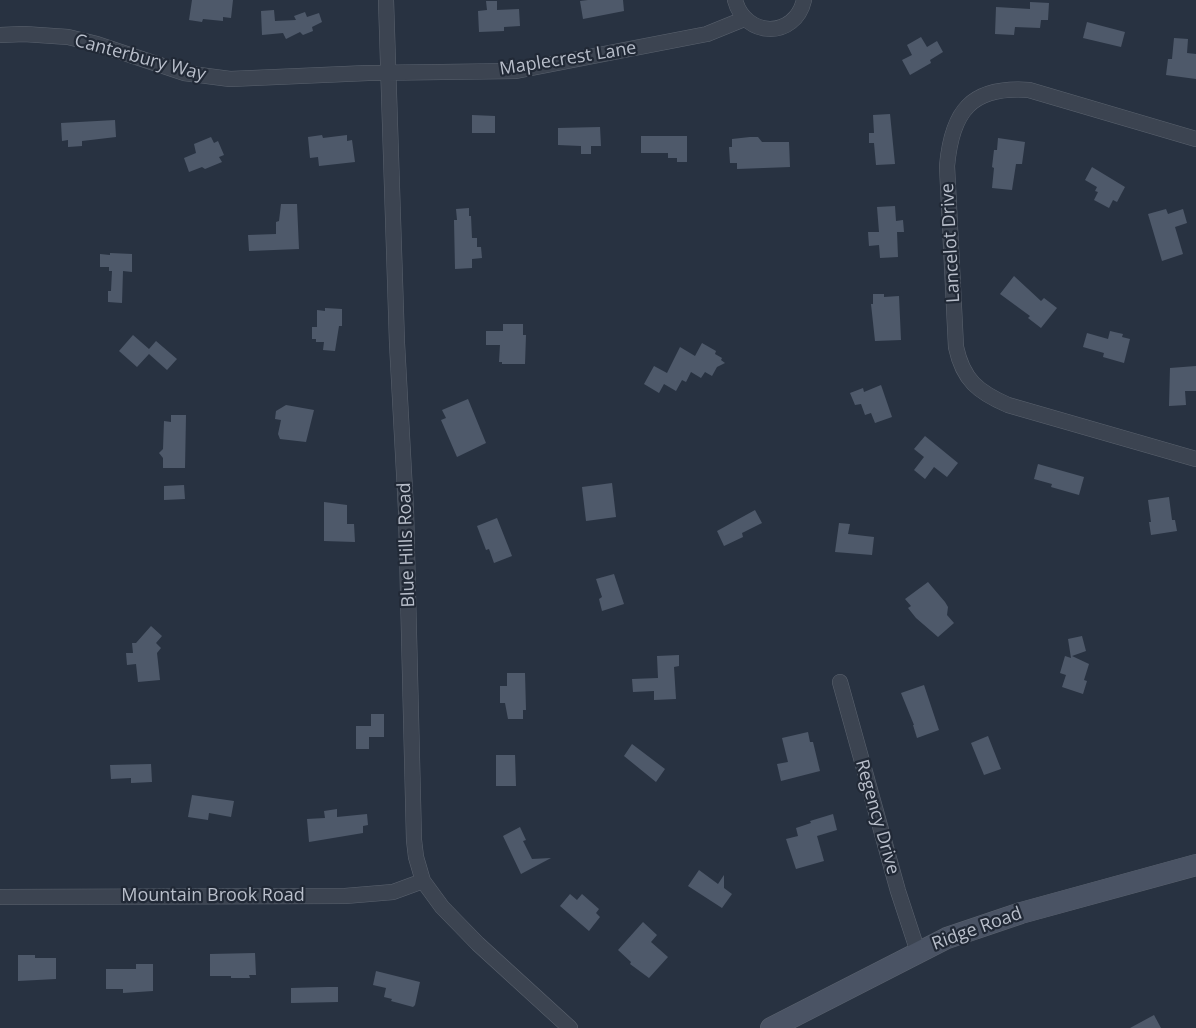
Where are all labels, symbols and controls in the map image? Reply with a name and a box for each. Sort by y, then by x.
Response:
street label: Canterbury Way [72,30,208,86]
street label: Maplecrest Lane [498,38,638,80]
street label: Lancelot Drive [937,183,965,303]
street label: Blue Hills Road [394,482,420,608]
street label: Regency Drive [850,757,904,877]
street label: Mountain Brook Road [121,885,305,907]
street label: Ridge Road [929,903,1025,955]

